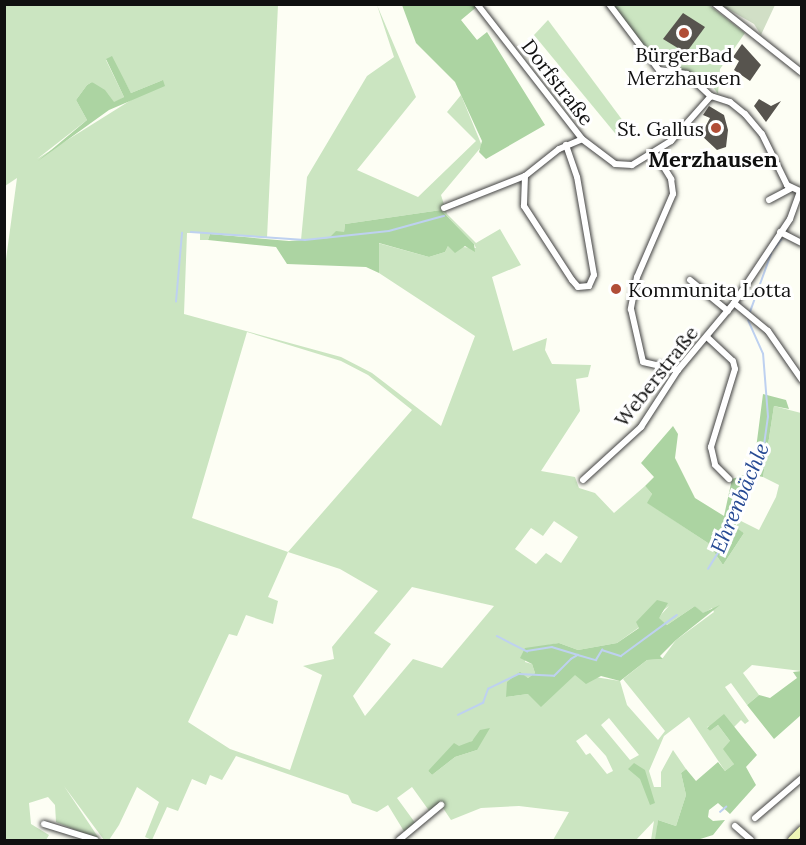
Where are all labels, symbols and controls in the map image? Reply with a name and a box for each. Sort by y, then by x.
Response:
marker: BürgerBad Merzhausen [677,26,691,40]
street label: Dorfstraße [517,34,599,130]
place label: BürgerBad Merzhausen [627,42,741,89]
place label: St. Gallus [617,116,704,140]
marker: St. Gallus [709,121,723,135]
district label: Merzhausen [648,147,778,173]
place label: Kommunita Lotta [628,277,791,301]
marker: Kommunita Lotta [609,282,623,296]
street label: Weberstraße [609,321,703,431]
water label: Ehrenbächle [705,439,775,557]

